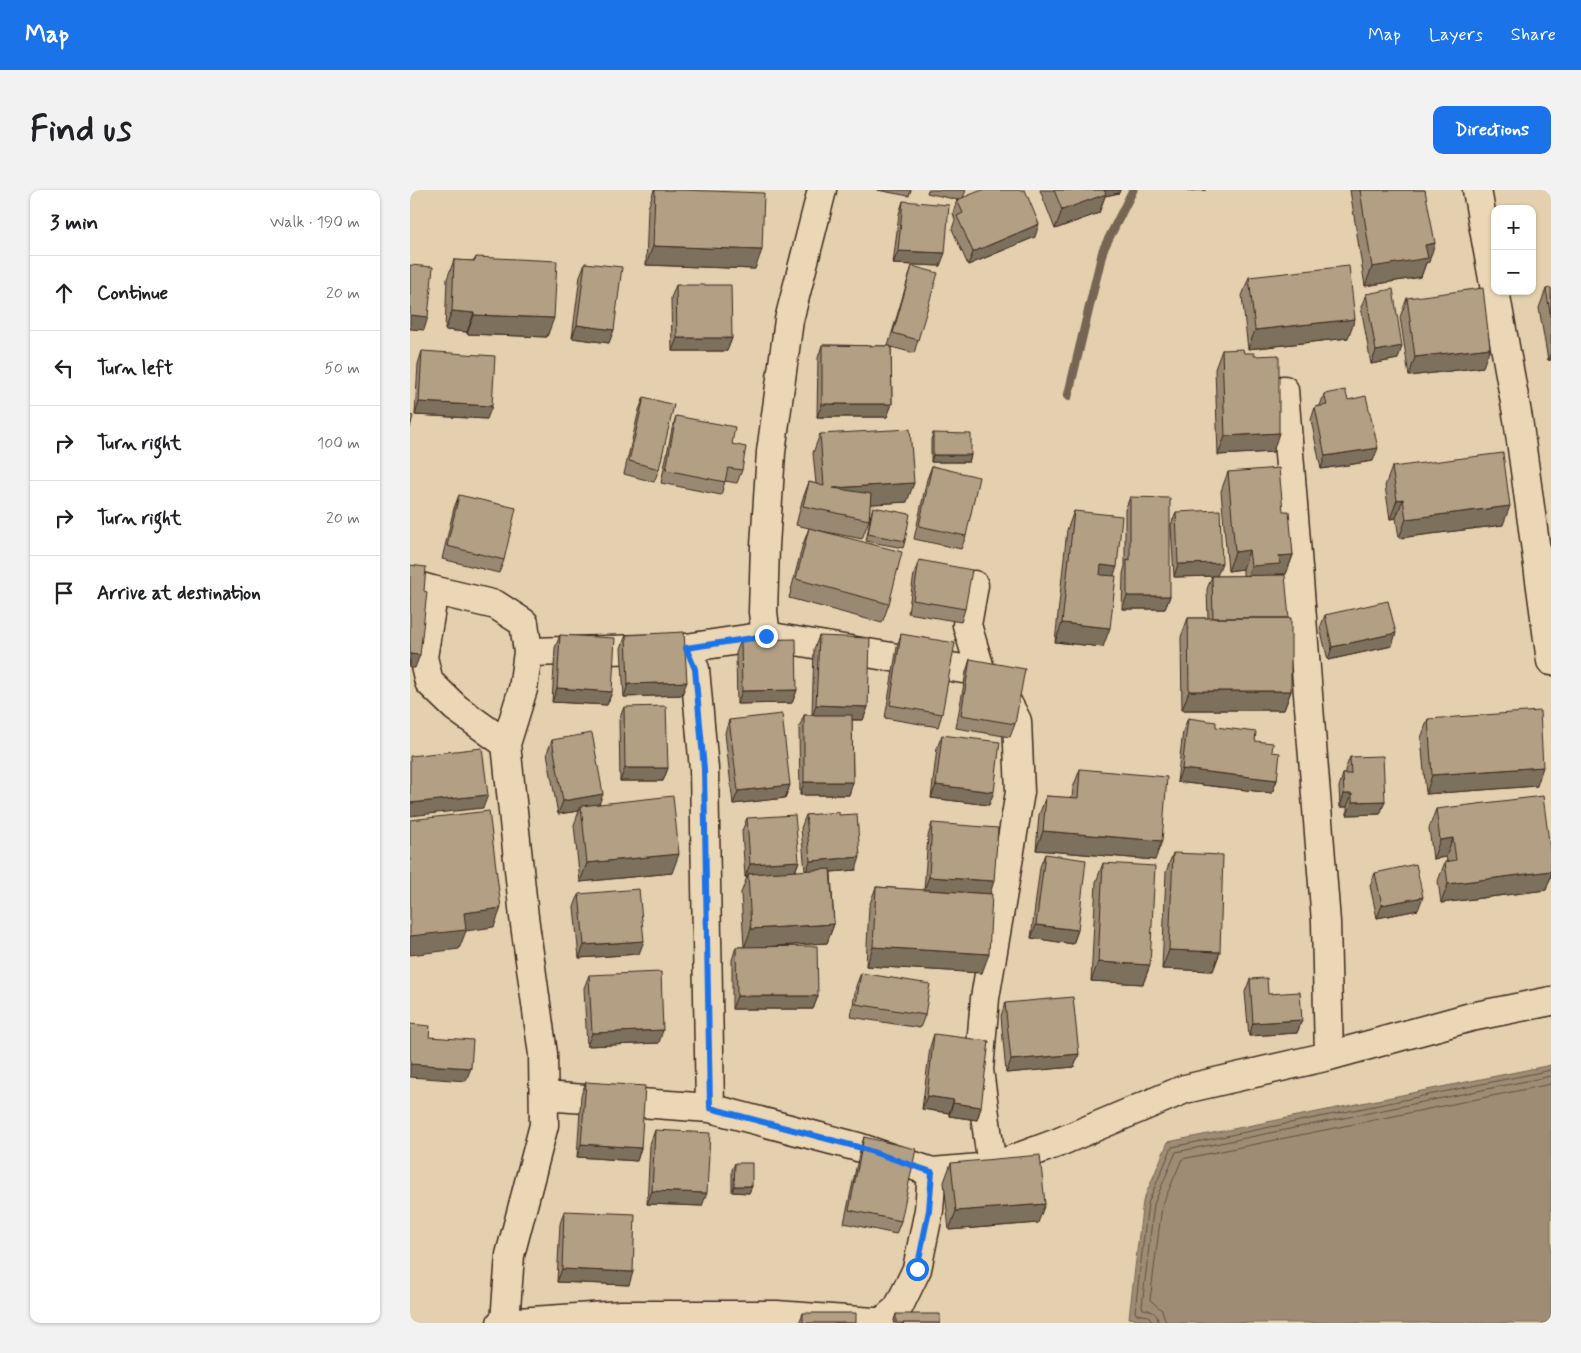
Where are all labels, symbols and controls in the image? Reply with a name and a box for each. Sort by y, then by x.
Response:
text: Map [25,20,69,51]
text: Map [1368,23,1401,47]
text: Layers [1429,23,1483,47]
text: Share [1511,23,1556,47]
button: Directions [1433,106,1551,154]
text: Find us [30,107,132,153]
map controls [1491,205,1536,295]
button: + [1491,205,1536,250]
text: 3 min [50,209,98,237]
text: Walk · 190 m [270,212,360,233]
button: − [1491,250,1536,295]
icon: ahead [50,279,78,307]
text: Continue [97,281,168,306]
text: 20 m [326,283,360,304]
icon: left [50,354,78,382]
text: Turn left [97,356,173,381]
text: 50 m [324,358,360,379]
icon: right [50,429,78,457]
text: Turn right [97,431,181,456]
text: 100 m [317,433,360,454]
icon: right [50,504,78,532]
text: Turn right [97,506,181,531]
text: 20 m [326,508,360,529]
icon: arrive [50,579,78,607]
text: Arrive at destination [97,581,261,606]
route end [755,625,778,648]
route start [906,1258,929,1281]

